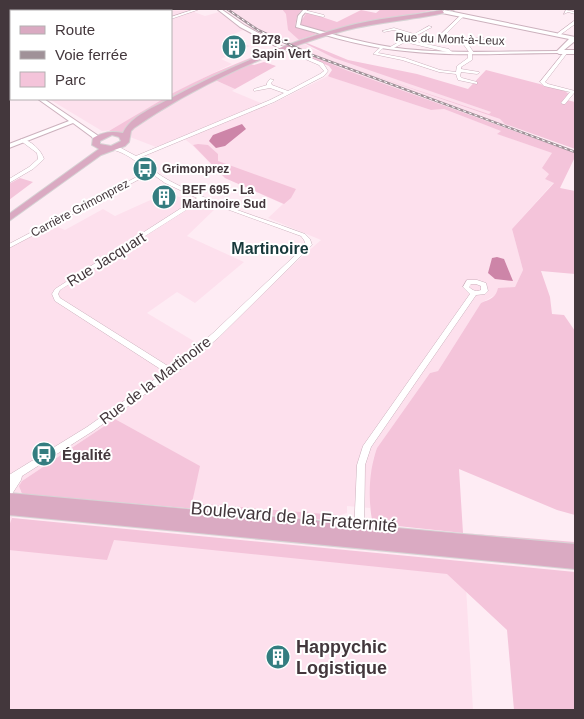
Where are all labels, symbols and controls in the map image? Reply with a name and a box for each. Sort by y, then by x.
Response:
legend [10,10,172,100]
text: Route [55,21,95,38]
street label: Rue du Mont-à-Leux [395,30,505,48]
place label: B278 - Sapin Vert [252,33,311,61]
building icon: B278 - Sapin Vert [221,34,247,60]
text: Voie ferrée [55,46,128,63]
text: Parc [55,71,86,88]
bus stop icon: Grimonprez [132,156,158,182]
place label: Grimonprez [162,162,229,176]
street label: Carrière Grimonprez [28,176,132,240]
place label: BEF 695 - La Martinoire Sud [182,183,266,211]
building icon: BEF 695 - La Martinoire Sud [151,184,177,210]
street label: Rue Jacquart [64,228,149,290]
district label: Martinoire [231,240,309,257]
street label: Rue de la Martinoire [96,333,214,427]
bus stop icon: Égalité [31,441,57,467]
place label: Égalité [62,446,111,463]
street label: Boulevard de la Fraternité [190,498,398,536]
place label: Happychic Logistique [296,637,387,678]
building icon: Happychic Logistique [265,644,291,670]

